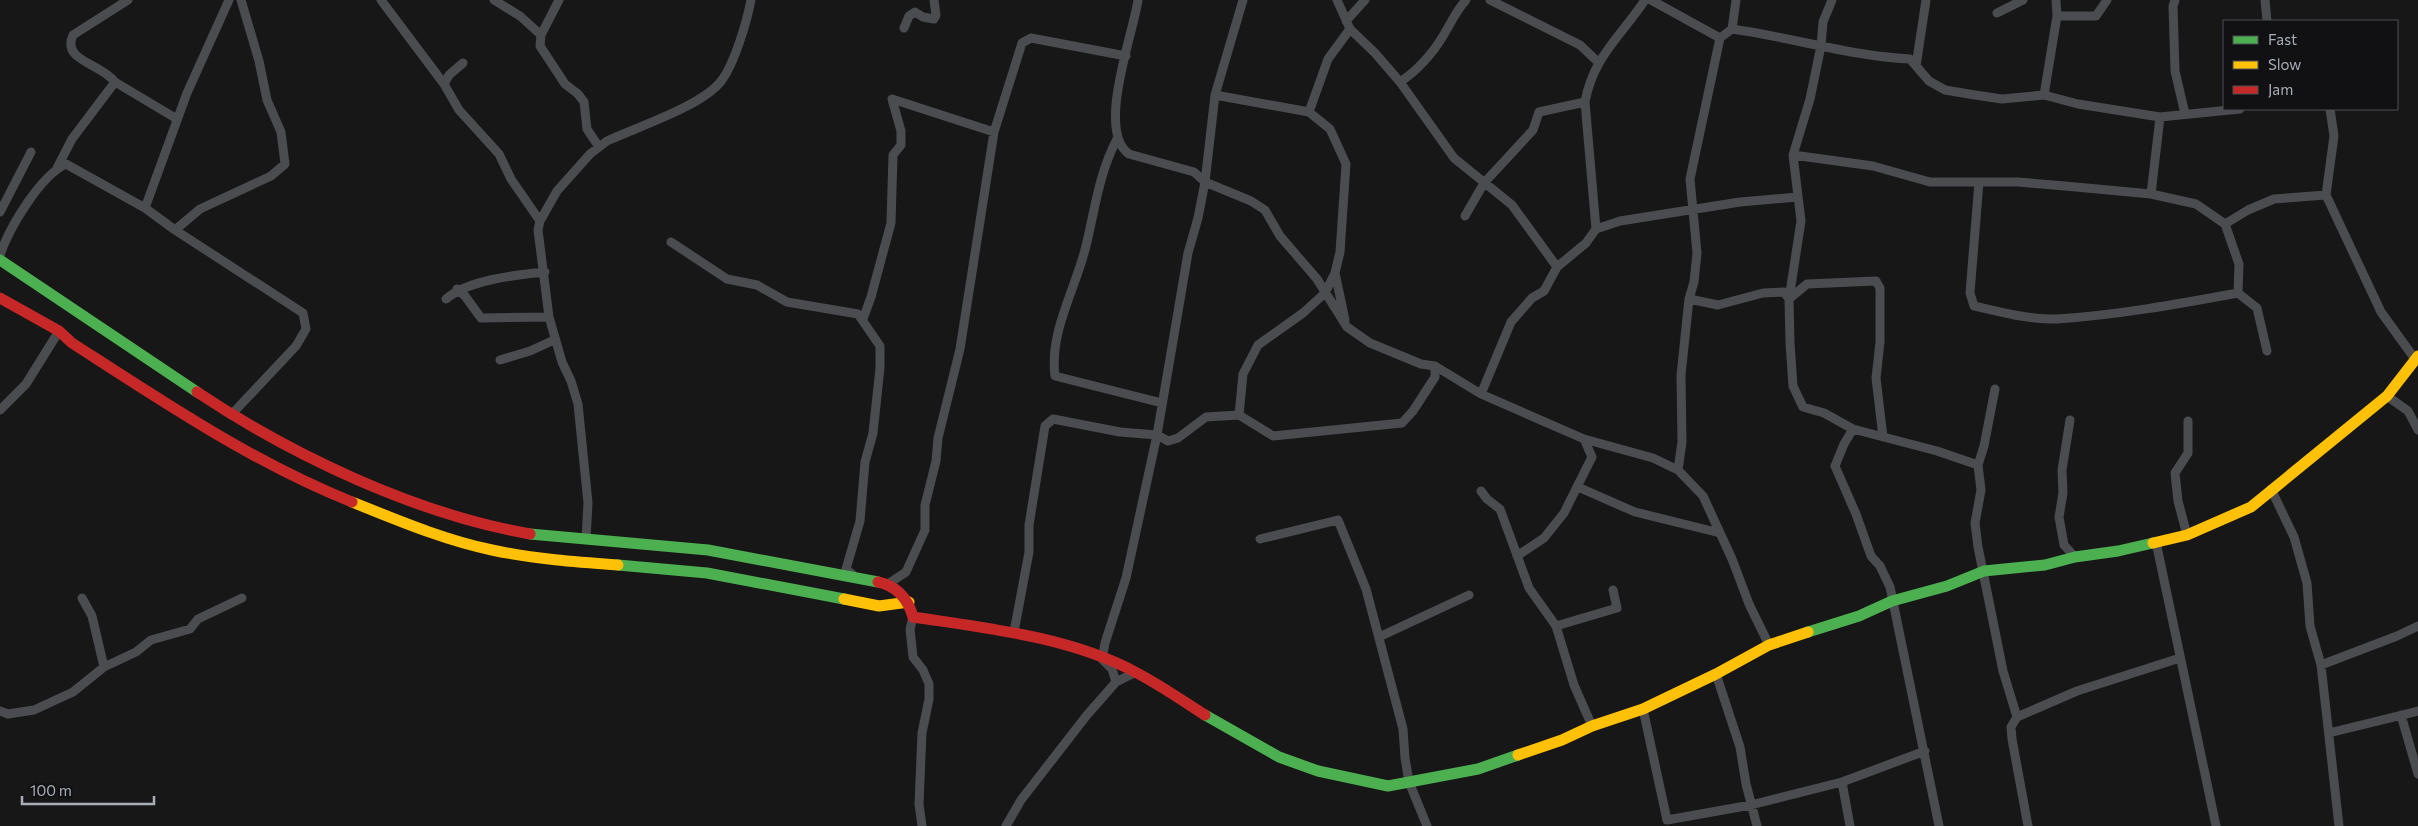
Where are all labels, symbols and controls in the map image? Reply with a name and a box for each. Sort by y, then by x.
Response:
legend [2223,20,2398,110]
text: Fast [2268,30,2297,48]
text: Slow [2268,55,2301,73]
text: Jam [2268,80,2293,98]
scale bar [22,774,155,806]
text: 100 m [30,781,72,799]

